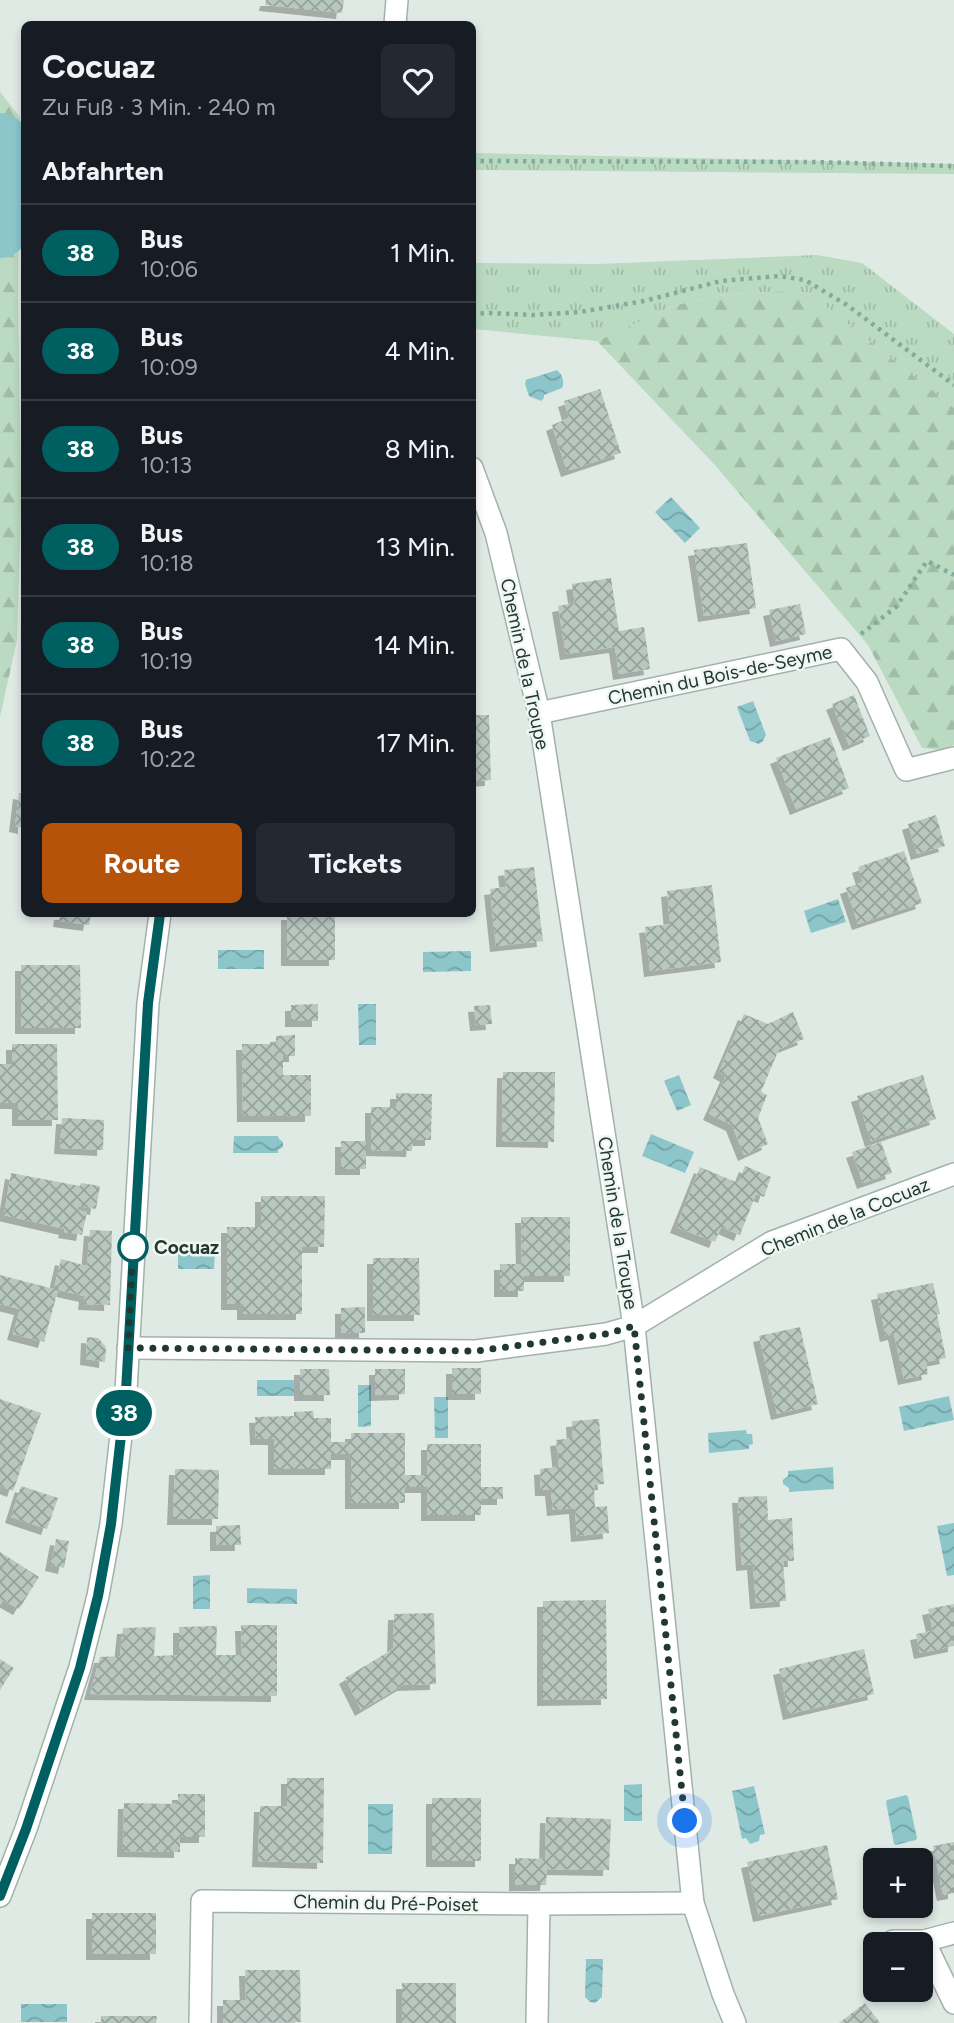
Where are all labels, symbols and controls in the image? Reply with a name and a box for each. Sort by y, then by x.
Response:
button: heart [381,44,455,118]
text: Cocuaz [42,47,155,86]
text: Zu Fuß · 3 Min. · 240 m [42,93,275,121]
text: Abfahrten [42,155,164,187]
text: Bus [140,223,183,255]
text: 1 Min. [390,237,455,269]
text: 38 [66,238,95,267]
text: 10:06 [140,255,198,283]
text: Bus [140,321,183,353]
text: 4 Min. [384,335,455,367]
text: 38 [66,336,95,365]
text: 10:09 [140,353,198,381]
text: Bus [140,419,183,451]
text: 8 Min. [385,433,455,465]
text: 38 [66,434,95,463]
text: 10:13 [140,451,192,479]
text: Bus [140,517,183,549]
text: 13 Min. [376,531,455,563]
text: 38 [66,532,95,561]
text: 10:18 [140,549,194,577]
street label: Chemin de la Troupe [496,576,554,752]
text: Bus [140,615,183,647]
text: 14 Min. [374,629,455,661]
text: 38 [66,630,95,659]
street label: Chemin du Bois-de-Seyme [606,640,834,710]
text: 10:19 [140,647,193,675]
text: Bus [140,713,183,745]
text: 17 Min. [376,727,455,759]
text: 38 [66,728,95,757]
text: 10:22 [140,745,196,773]
button: Route [42,823,242,903]
button: Tickets [256,823,455,903]
street label: Chemin de la Troupe [593,1135,643,1311]
street label: Chemin de la Cocuaz [757,1173,933,1261]
marker: Cocuaz [118,1232,148,1262]
place label: Cocuaz [154,1236,219,1259]
line badge: 38 [92,1390,156,1436]
text: 38 [110,1398,138,1427]
your location [667,1803,702,1838]
map controls [863,1848,933,2002]
button: + [863,1848,933,1918]
street label: Chemin du Pré-Poiset [293,1890,479,1916]
button: − [863,1932,933,2002]

